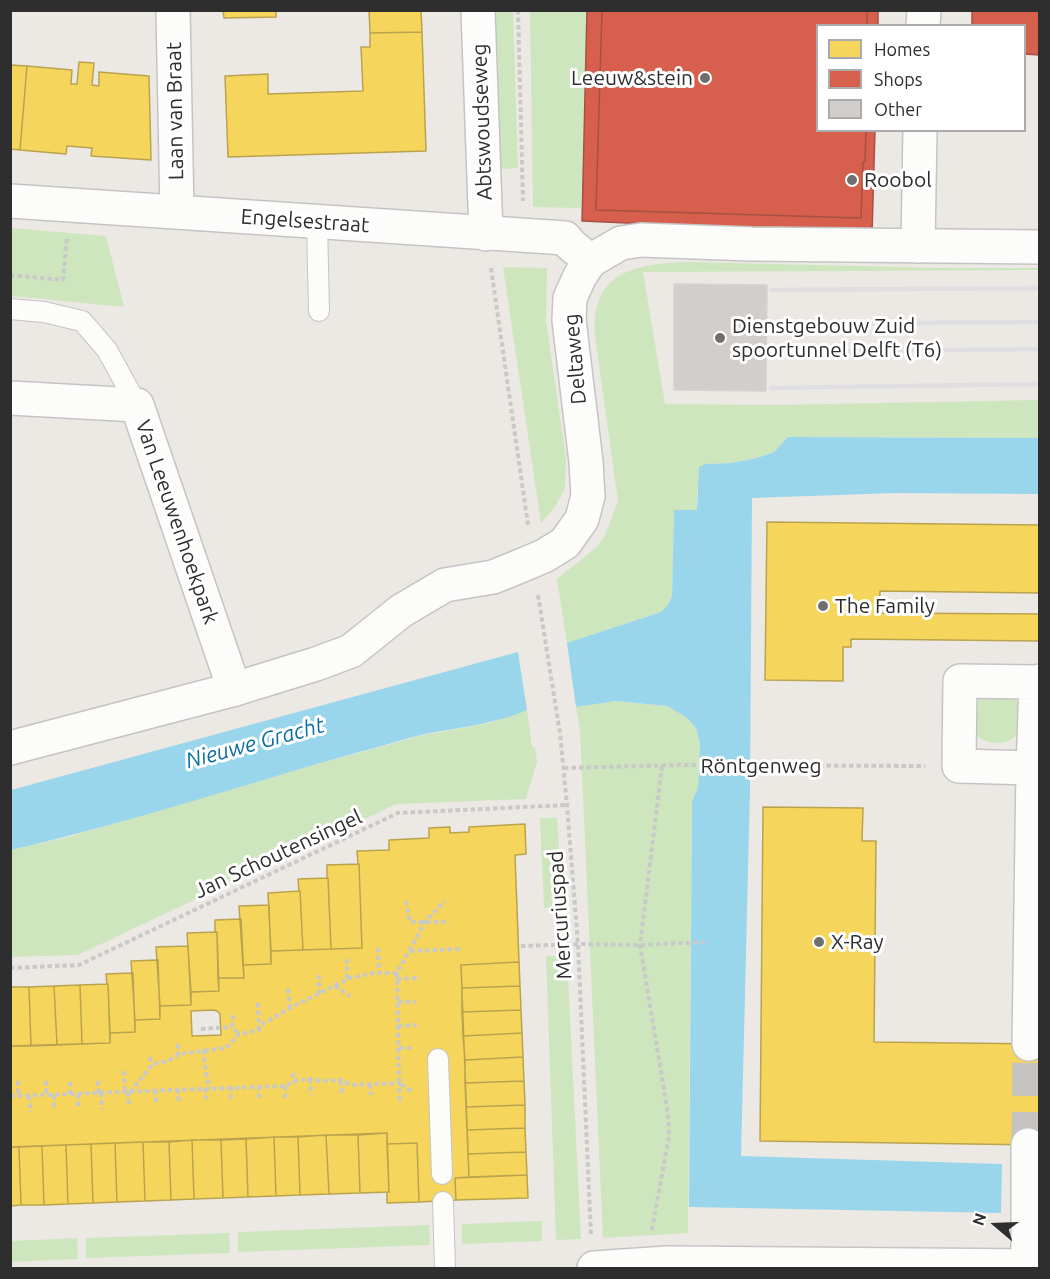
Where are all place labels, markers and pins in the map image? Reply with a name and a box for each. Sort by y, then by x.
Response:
place label: Leeuw&stein [571,65,693,91]
marker: Leeuw&stein [698,71,712,85]
place label: Roobol [864,167,932,193]
marker: Roobol [845,173,859,187]
place label: Dienstgebouw Zuid spoortunnel Delft (T6) [732,313,942,363]
marker: Dienstgebouw Zuid spoortunnel Delft (T6) [713,331,727,345]
place label: The Family [835,593,935,619]
marker: The Family [816,599,830,613]
place label: X-Ray [831,929,884,955]
marker: X-Ray [812,935,826,949]

